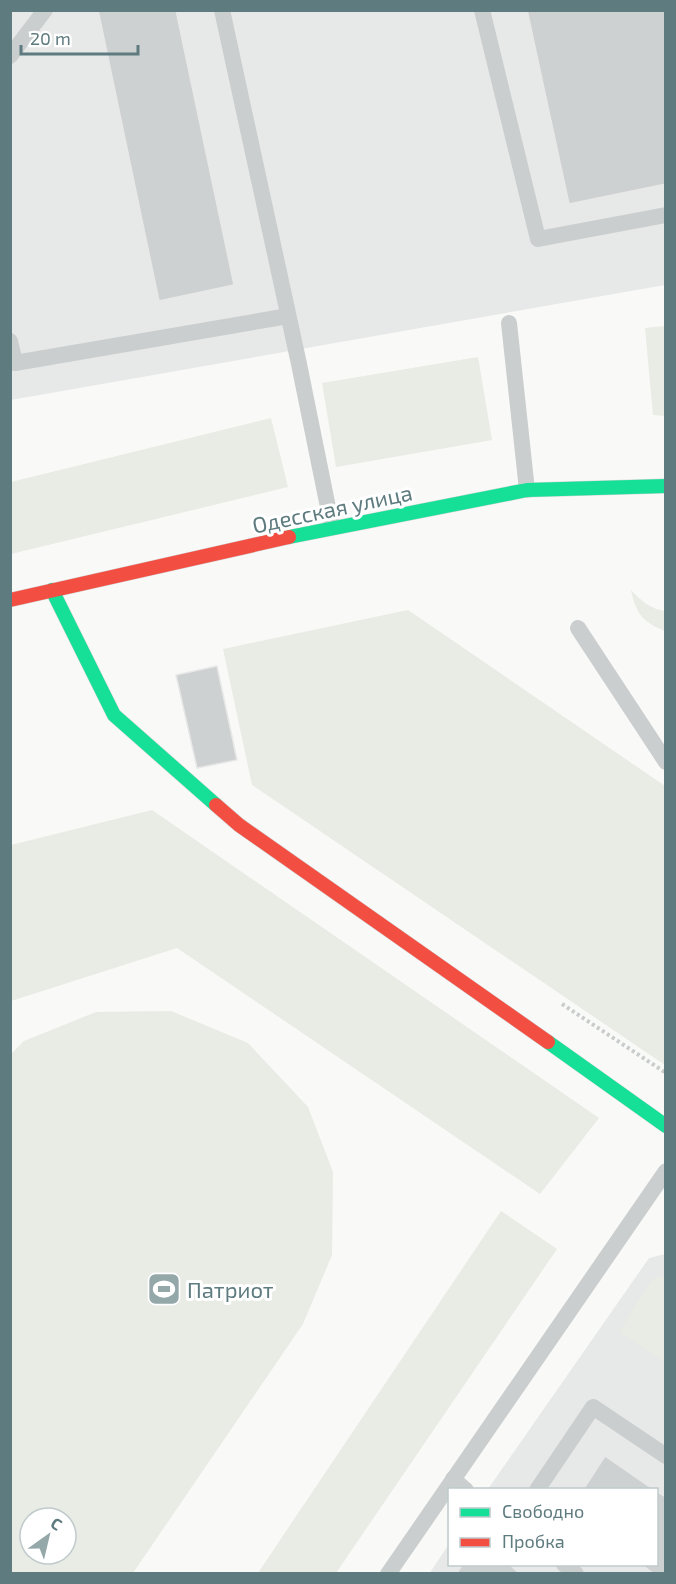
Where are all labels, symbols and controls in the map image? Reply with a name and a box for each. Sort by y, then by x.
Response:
scale bar [21,18,138,56]
text: 20 m [30,27,71,49]
street label: Одесская улица [250,478,415,539]
sports icon: Патриот [146,1271,182,1307]
place label: Патриот [187,1276,274,1302]
legend [448,1488,658,1566]
text: Свободно [502,1500,584,1522]
north arrow [18,1506,78,1566]
text: С [47,1513,66,1534]
text: Пробка [502,1530,565,1552]

